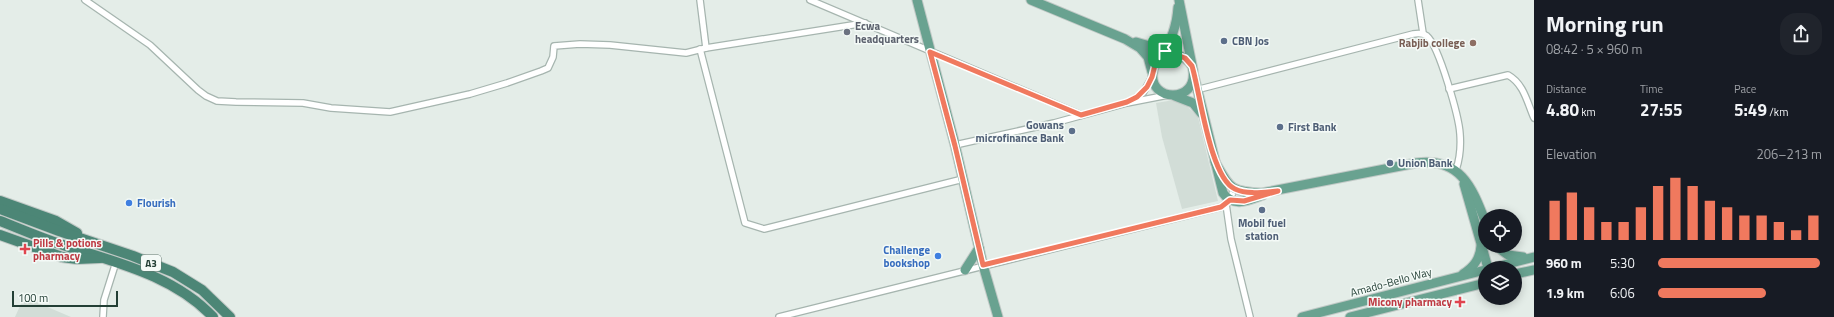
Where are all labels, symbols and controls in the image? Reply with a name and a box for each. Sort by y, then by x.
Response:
text: Morning run [1546,7,1664,41]
button: share [1780,13,1822,55]
place label: Ecwa headquarters [855,18,919,47]
marker: Ecwa headquarters [842,27,852,37]
place label: CBN Jos [1232,33,1269,49]
pin [1148,34,1182,68]
place label: Rabjib college [1399,35,1465,51]
marker: CBN Jos [1219,36,1229,46]
marker: Rabjib college [1468,38,1478,48]
text: 08:42 · 5 × 960 m [1546,39,1642,59]
icon: arrive [1154,40,1176,62]
text: Distance [1546,81,1586,97]
text: Time [1640,81,1663,97]
text: Pace [1734,81,1756,97]
text: 4.80 [1546,97,1579,123]
text: 27:55 [1640,97,1682,123]
text: 5:49 [1734,97,1767,123]
text: km [1579,104,1596,120]
text: /km [1767,104,1788,120]
place label: Gowans microfinance Bank [976,117,1064,146]
place label: First Bank [1288,119,1337,135]
marker: First Bank [1275,122,1285,132]
marker: Gowans microfinance Bank [1067,126,1077,136]
text: Elevation [1546,144,1597,164]
text: 206–213 m [1756,144,1822,164]
place label: Union Bank [1398,155,1453,171]
marker: Union Bank [1385,158,1395,168]
place label: Flourish [137,195,176,211]
marker: Flourish [124,198,134,208]
marker: Mobil fuel station [1257,205,1267,215]
map controls [1478,209,1522,305]
button: locate [1478,209,1522,253]
place label: Mobil fuel station [1238,215,1286,244]
place label: Pills & potions pharmacy [33,235,102,264]
place label: Challenge bookshop [883,242,930,271]
marker: Pills & potions pharmacy [20,244,30,254]
marker: Challenge bookshop [933,251,943,261]
text: 960 m [1546,253,1582,273]
text: 5:30 [1610,253,1635,273]
road number: A3 [141,255,161,271]
button: layers [1478,261,1522,305]
street label: Amado-Bello Way [1349,263,1434,301]
text: 1.9 km [1546,283,1584,303]
text: 6:06 [1610,283,1635,303]
scale bar [12,289,118,308]
text: 100 m [18,290,48,306]
place label: Micony pharmacy [1368,294,1452,310]
marker: Micony pharmacy [1455,297,1465,307]

